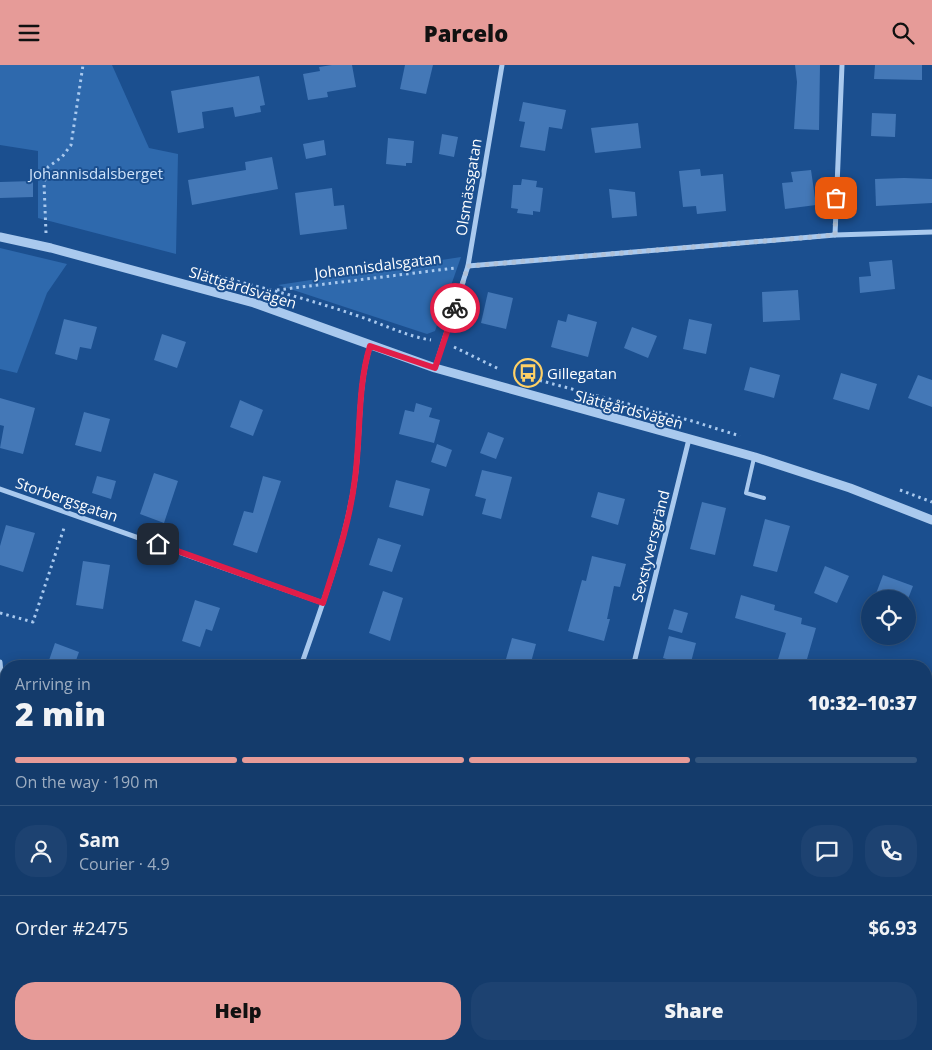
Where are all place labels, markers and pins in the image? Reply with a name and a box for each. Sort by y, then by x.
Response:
pin [815,177,857,219]
bus stop icon: Gillegatan [513,358,543,388]
place label: Gillegatan [547,363,617,383]
pin [137,523,179,565]

